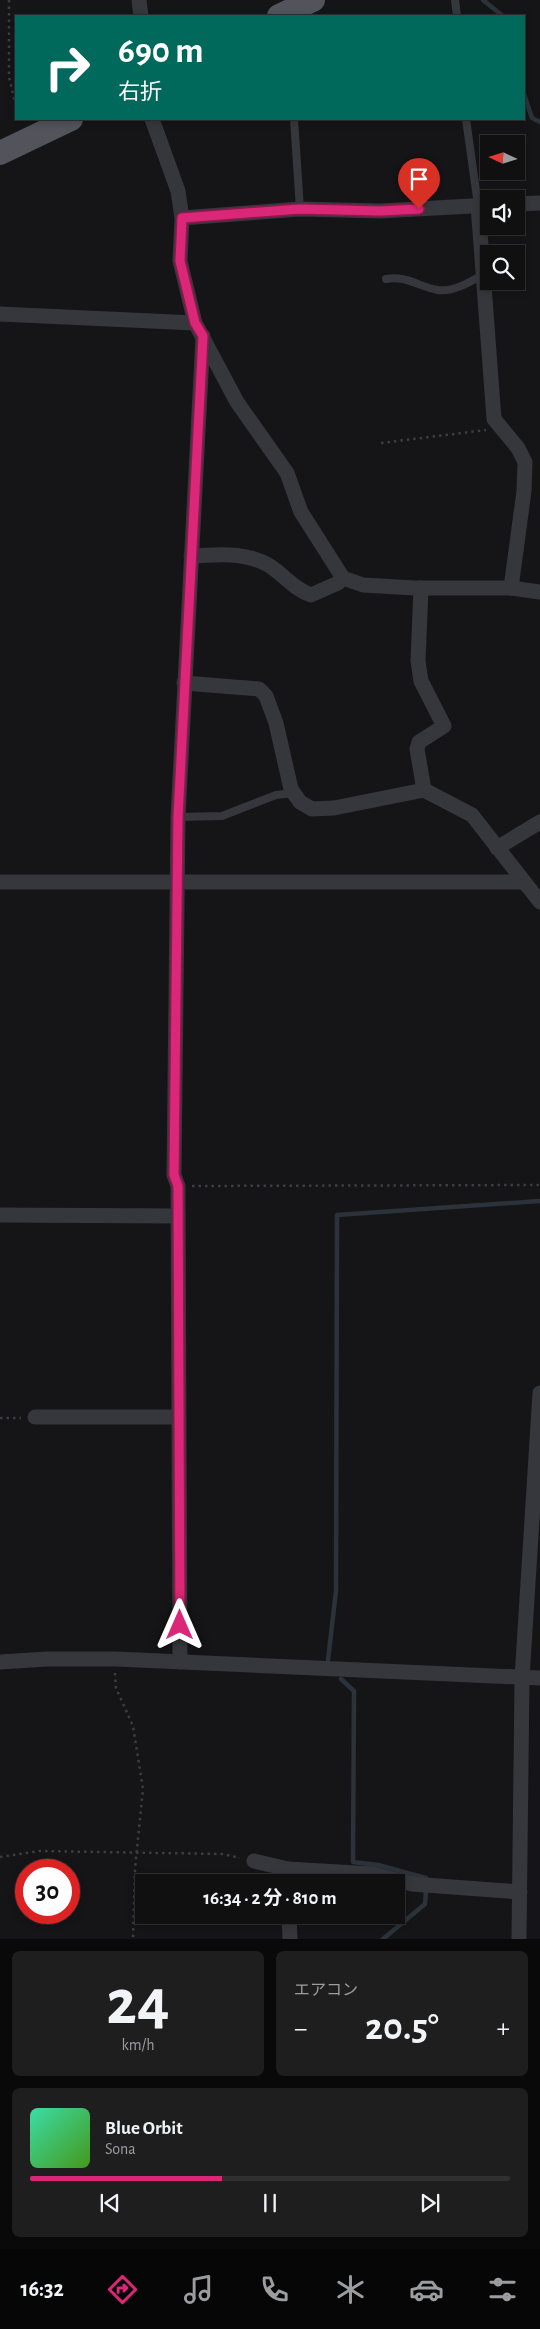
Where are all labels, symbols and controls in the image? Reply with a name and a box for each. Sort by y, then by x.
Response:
text: 690 m [118,34,204,69]
icon: right [35,35,100,100]
text: 右折 [118,81,162,103]
north arrow [480,135,525,180]
map controls [480,135,525,290]
pin [398,158,440,209]
icon: arrive [405,165,433,193]
button: sound [480,190,525,235]
button: search [480,245,525,290]
position arrow [153,1598,205,1650]
speed limit sign: 30 [15,1859,80,1924]
text: 16:34 · 2 分 · 810 m [203,1889,337,1908]
text: 24 [106,1971,170,2036]
text: エアコン [294,1982,358,1998]
text: 20.5° [365,2009,439,2047]
text: − [294,2015,307,2043]
text: + [497,2015,510,2043]
text: km/h [121,2037,155,2053]
text: Blue Orbit [105,2119,183,2138]
text: Sona [105,2141,136,2157]
icon: previous [96,2189,124,2217]
icon: pause [256,2189,284,2217]
icon: next [416,2189,444,2217]
icon: directions [105,2272,140,2307]
icon: music [181,2272,216,2307]
icon: phone [257,2272,292,2307]
icon: climate [333,2272,368,2307]
icon: car [409,2272,444,2307]
icon: filters [485,2272,520,2307]
text: 16:32 [20,2278,64,2300]

